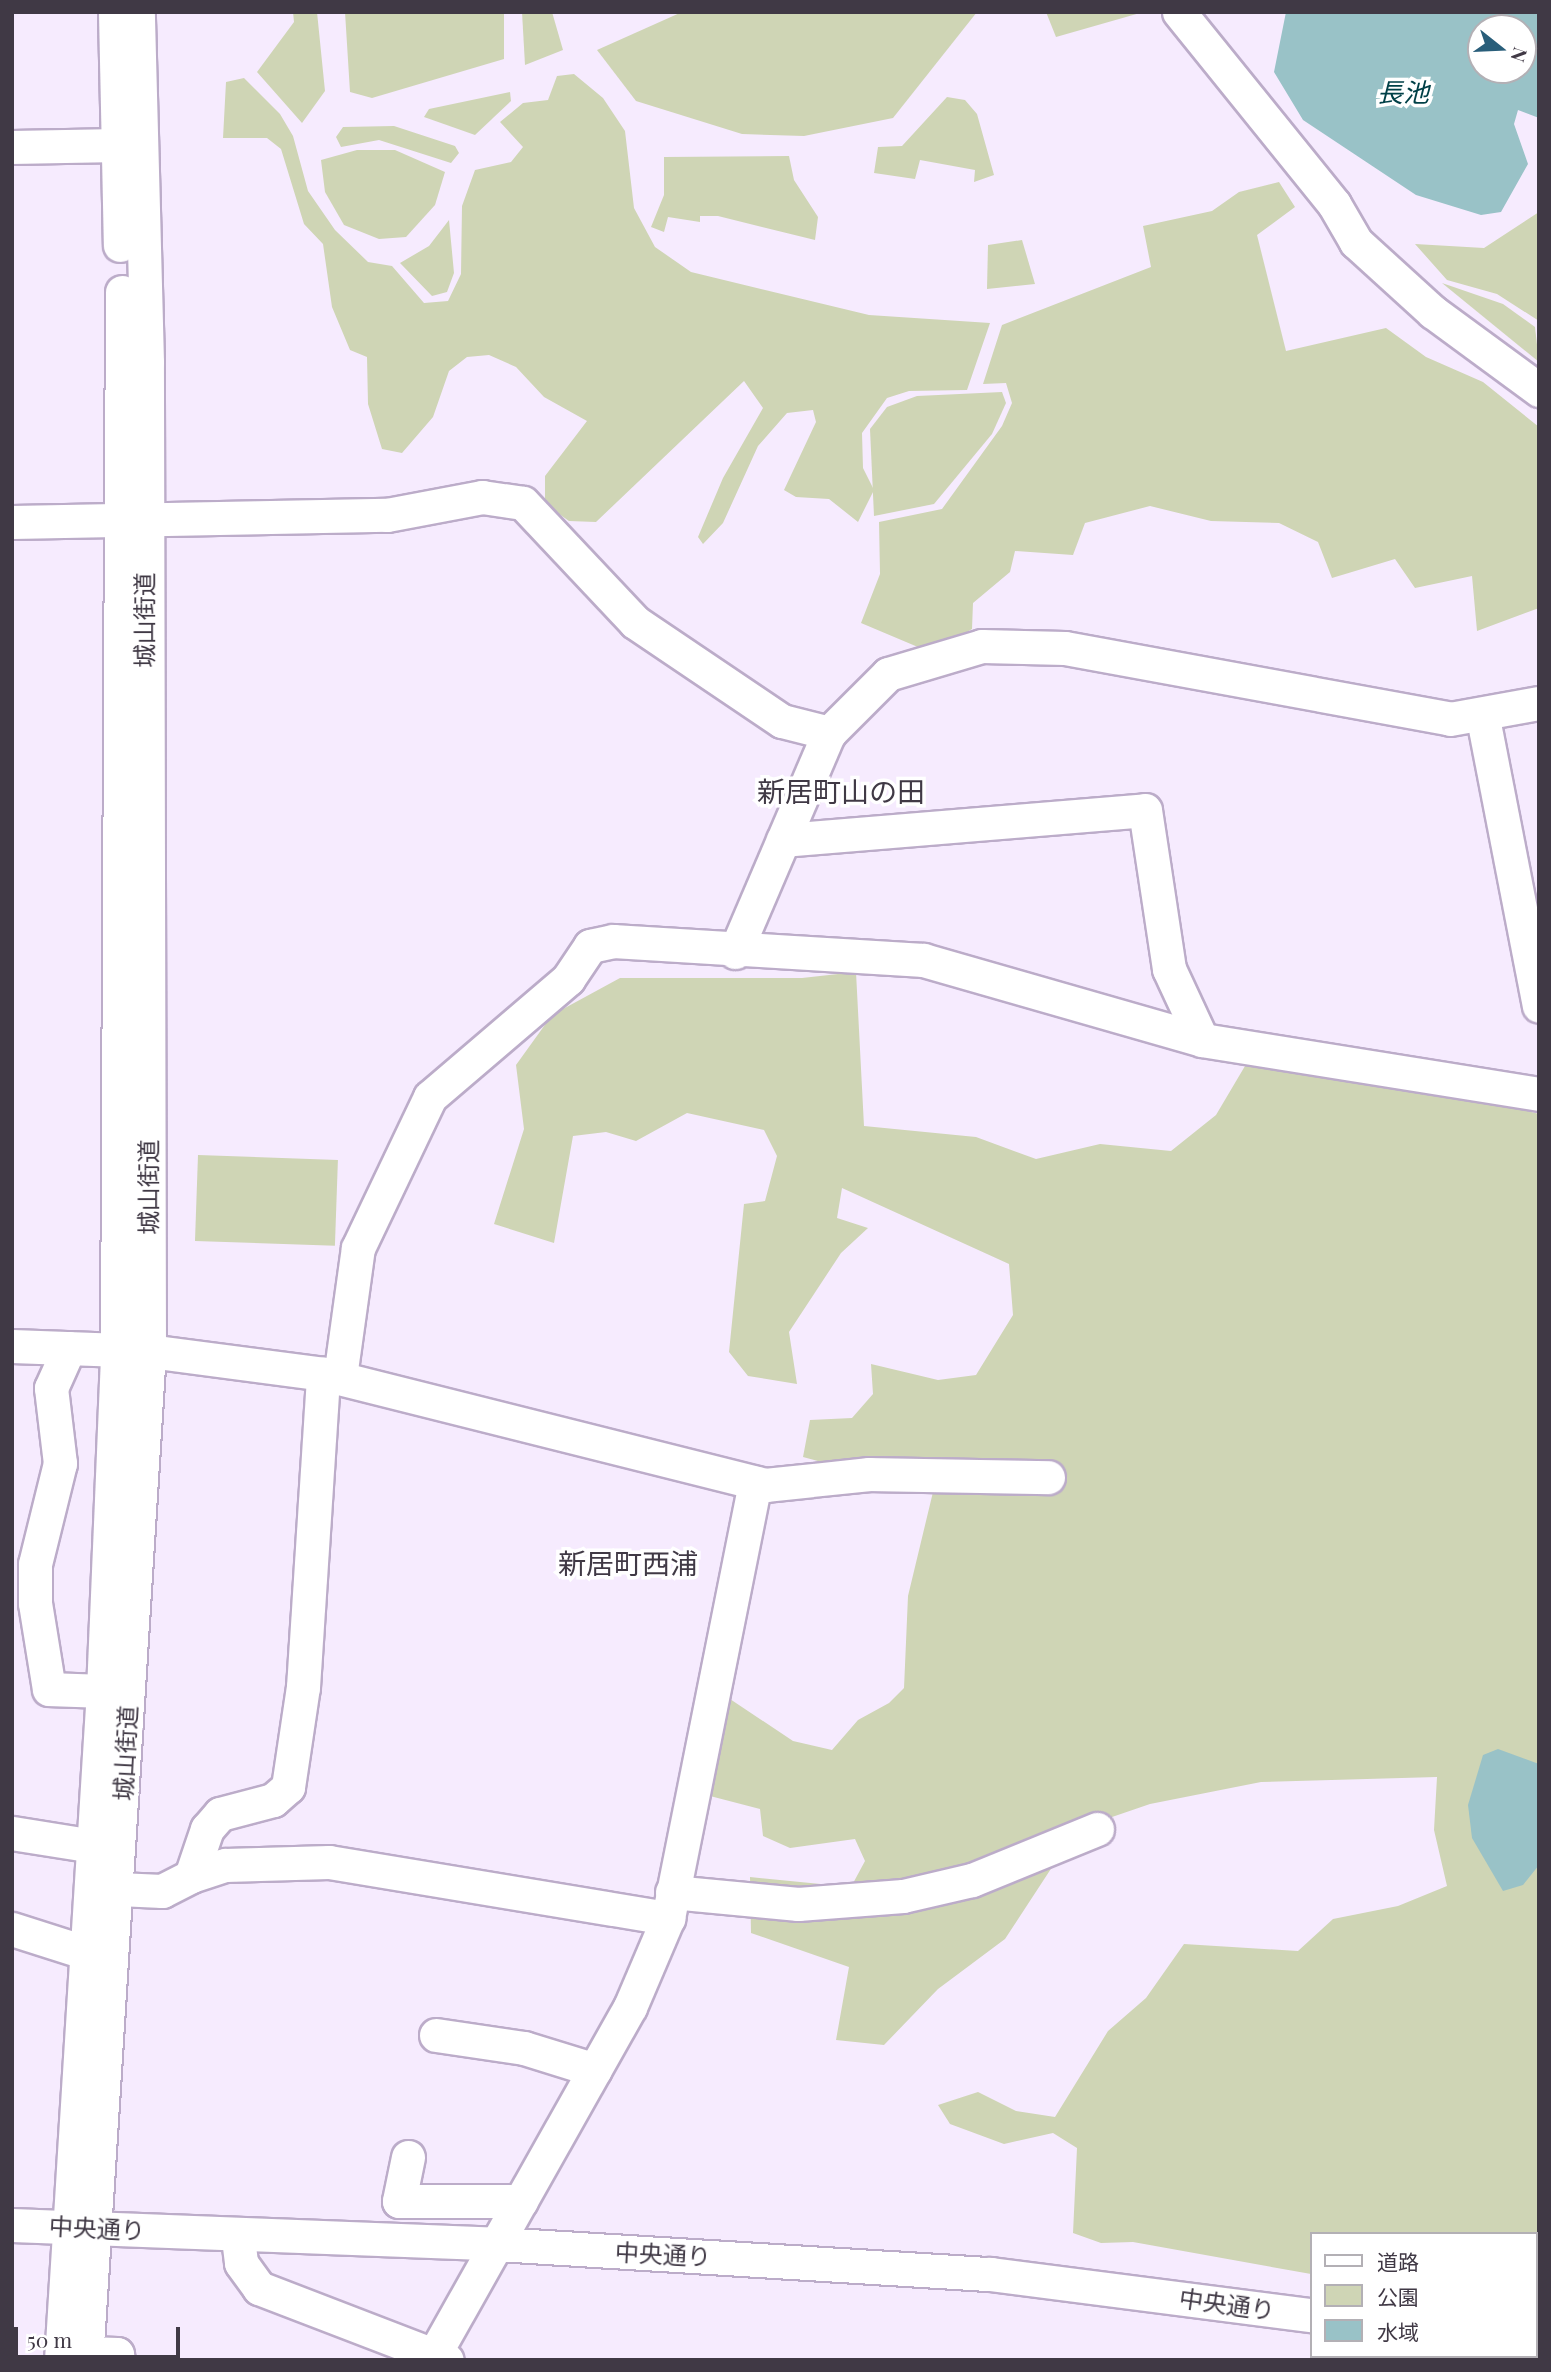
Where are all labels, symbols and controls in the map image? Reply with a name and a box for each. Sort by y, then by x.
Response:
north arrow [1467,14,1537,84]
text: N [1506,44,1535,65]
water label: 長池 [1377,76,1429,108]
street label: 城山街道 [130,572,158,668]
district label: 新居町山の田 [757,774,925,808]
street label: 城山街道 [134,1139,162,1235]
district label: 新居町西浦 [558,1546,698,1580]
street label: 城山街道 [108,1704,142,1802]
street label: 中央通り [48,2211,146,2245]
legend [1310,2232,1537,2358]
street label: 中央通り [614,2237,712,2271]
text: 道路 [1377,2247,1419,2275]
text: 公園 [1377,2282,1419,2310]
street label: 中央通り [1177,2283,1277,2325]
scale bar [18,2312,184,2356]
text: 水域 [1377,2317,1419,2345]
text: 50 m [27,2325,72,2353]

